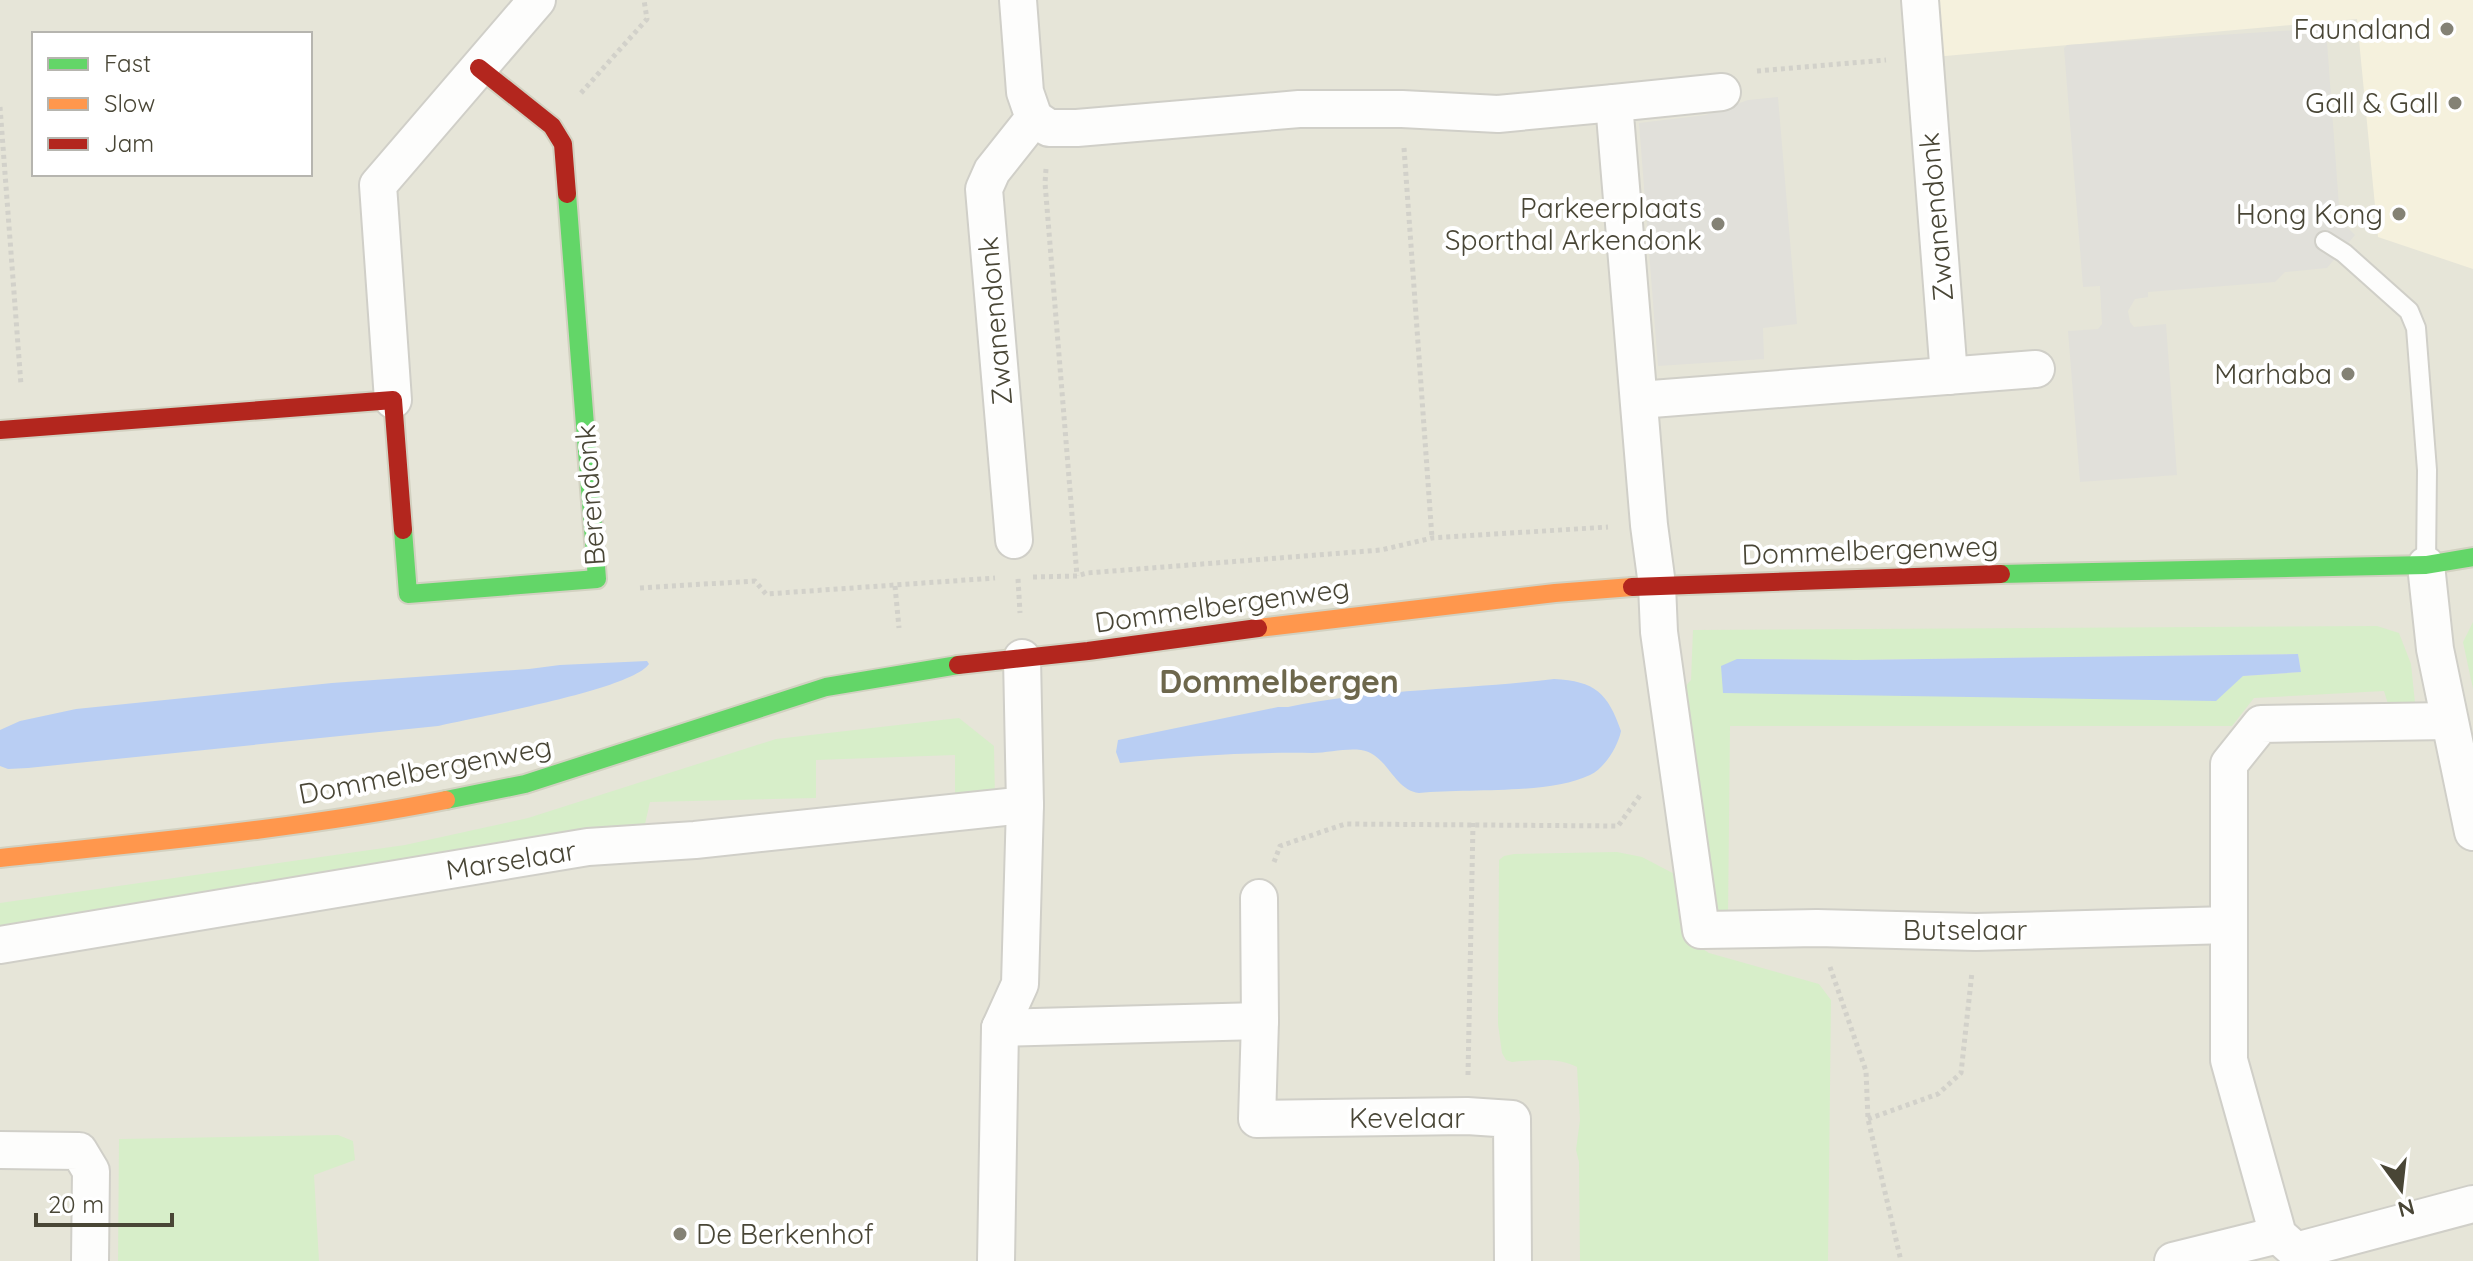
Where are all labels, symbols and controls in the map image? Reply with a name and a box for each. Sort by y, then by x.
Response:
place label: Faunaland [2293,11,2431,46]
marker: Faunaland [2438,20,2456,38]
legend [32,32,312,176]
text: Fast [104,48,151,78]
place label: Gall & Gall [2305,85,2439,120]
text: Slow [104,88,155,118]
marker: Gall & Gall [2446,94,2464,112]
text: Jam [104,128,154,158]
street label: Zwanendonk [1911,131,1960,303]
place label: Parkeerplaats Sporthal Arkendonk [1445,190,1702,257]
place label: Hong Kong [2236,196,2383,231]
marker: Hong Kong [2390,205,2408,223]
marker: Parkeerplaats Sporthal Arkendonk [1709,215,1727,233]
street label: Zwanendonk [970,235,1019,407]
place label: Marhaba [2214,356,2332,391]
marker: Marhaba [2339,365,2357,383]
street label: Berendonk [567,423,612,567]
street label: Dommelbergenweg [1741,528,1999,571]
street label: Dommelbergenweg [1092,569,1352,640]
district label: Dommelbergen [1159,661,1399,701]
street label: Dommelbergenweg [295,728,554,811]
street label: Marselaar [443,832,579,887]
street label: Butselaar [1903,912,2028,947]
street label: Kevelaar [1349,1100,1465,1135]
north arrow [2361,1149,2441,1229]
scale bar [36,1177,172,1227]
text: 20 m [48,1189,104,1219]
text: N [2395,1193,2418,1224]
place label: De Berkenhof [696,1216,874,1251]
marker: De Berkenhof [671,1225,689,1243]

